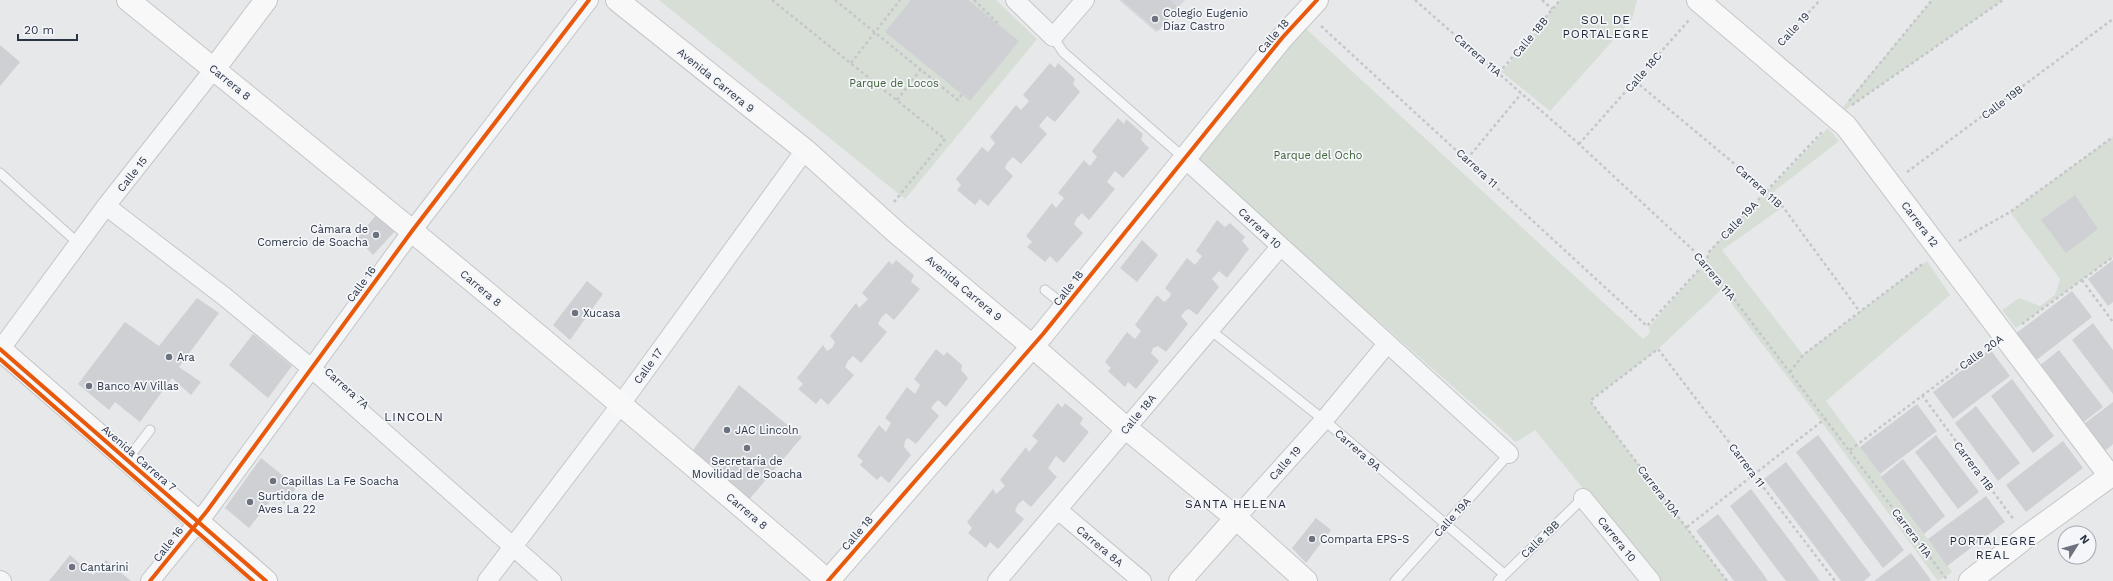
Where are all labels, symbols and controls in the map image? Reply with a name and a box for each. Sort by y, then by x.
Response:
place label: Colegio Eugenio Díaz Castro [1163,7,1248,33]
street label: Calle 19 [1774,10,1812,49]
district label: SOL DE PORTALEGRE [1562,13,1650,41]
marker: Colegio Eugenio Díaz Castro [1150,14,1160,24]
street label: Calle 18B [1510,15,1551,60]
scale bar [18,16,77,42]
street label: Calle 18 [1255,16,1292,56]
text: 20 m [24,23,54,37]
street label: Carrera 11A [1451,31,1504,80]
street label: Avenida Carrera 9 [675,45,757,115]
street label: Calle 18C [1622,49,1665,95]
street label: Carrera 8 [206,62,253,103]
park label: Parque de Locos [849,77,939,90]
street label: Calle 19B [1979,83,2026,122]
street label: Carrera 11 [1453,146,1500,191]
park label: Parque del Ocho [1274,149,1362,162]
street label: Calle 15 [115,154,150,194]
street label: Carrera 11B [1733,162,1785,211]
street label: Calle 19A [1718,198,1761,242]
street label: Carrera 12 [1898,199,1941,250]
street label: Carrera 10 [1236,205,1284,252]
place label: Càmara de Comercio de Soacha [257,223,368,249]
marker: Càmara de Comercio de Soacha [371,230,381,240]
street label: Carrera 11A [1691,250,1738,303]
street label: Avenida Carrera 9 [923,253,1004,324]
street label: Calle 16 [344,263,379,305]
street label: Carrera 8 [457,267,504,309]
street label: Calle 18 [1051,268,1086,309]
place label: Xucasa [583,307,621,320]
marker: Xucasa [570,308,580,318]
street label: Calle 20A [1957,332,2006,373]
street label: Calle 17 [631,346,666,387]
place label: Ara [177,351,195,364]
marker: Ara [164,352,174,362]
street label: Carrera 7A [322,365,372,412]
place label: Banco AV Villas [97,380,179,393]
marker: Banco AV Villas [84,381,94,391]
street label: Calle 18A [1118,391,1159,437]
district label: LINCOLN [384,410,444,424]
street label: Avenida Carrera 7 [99,423,178,494]
place label: JAC Lincoln [735,424,799,437]
marker: JAC Lincoln [722,425,732,435]
street label: Carrera 9A [1332,427,1383,474]
street label: Carrera 11B [1951,439,1996,494]
street label: Carrera 11 [1726,441,1767,490]
marker: Secretaría de Movilidad de Soacha [742,443,752,453]
street label: Calle 19 [1267,443,1304,483]
place label: Secretaría de Movilidad de Soacha [692,455,802,481]
street label: Carrera 10A [1635,463,1683,519]
place label: Capillas La Fe Soacha [281,475,399,488]
marker: Capillas La Fe Soacha [268,476,278,486]
place label: Surtidora de Aves La 22 [258,490,324,516]
street label: Carrera 8 [723,490,770,532]
street label: Calle 19A [1431,495,1473,540]
marker: Surtidora de Aves La 22 [245,497,255,507]
district label: SANTA HELENA [1185,497,1287,511]
street label: Carrera 11A [1889,506,1934,561]
street label: Calle 18 [839,513,876,553]
street label: Carrera 10 [1595,514,1639,564]
street label: Calle 19B [1518,518,1562,561]
street label: Carrera 8A [1074,523,1126,570]
street label: Calle 16 [151,524,186,565]
north arrow [2057,525,2097,565]
text: N [2077,532,2092,546]
place label: Comparta EPS-S [1320,533,1409,546]
marker: Comparta EPS-S [1307,534,1317,544]
district label: PORTALEGRE REAL [1949,534,2037,562]
place label: Cantarini [80,561,129,574]
marker: Cantarini [67,562,77,572]

